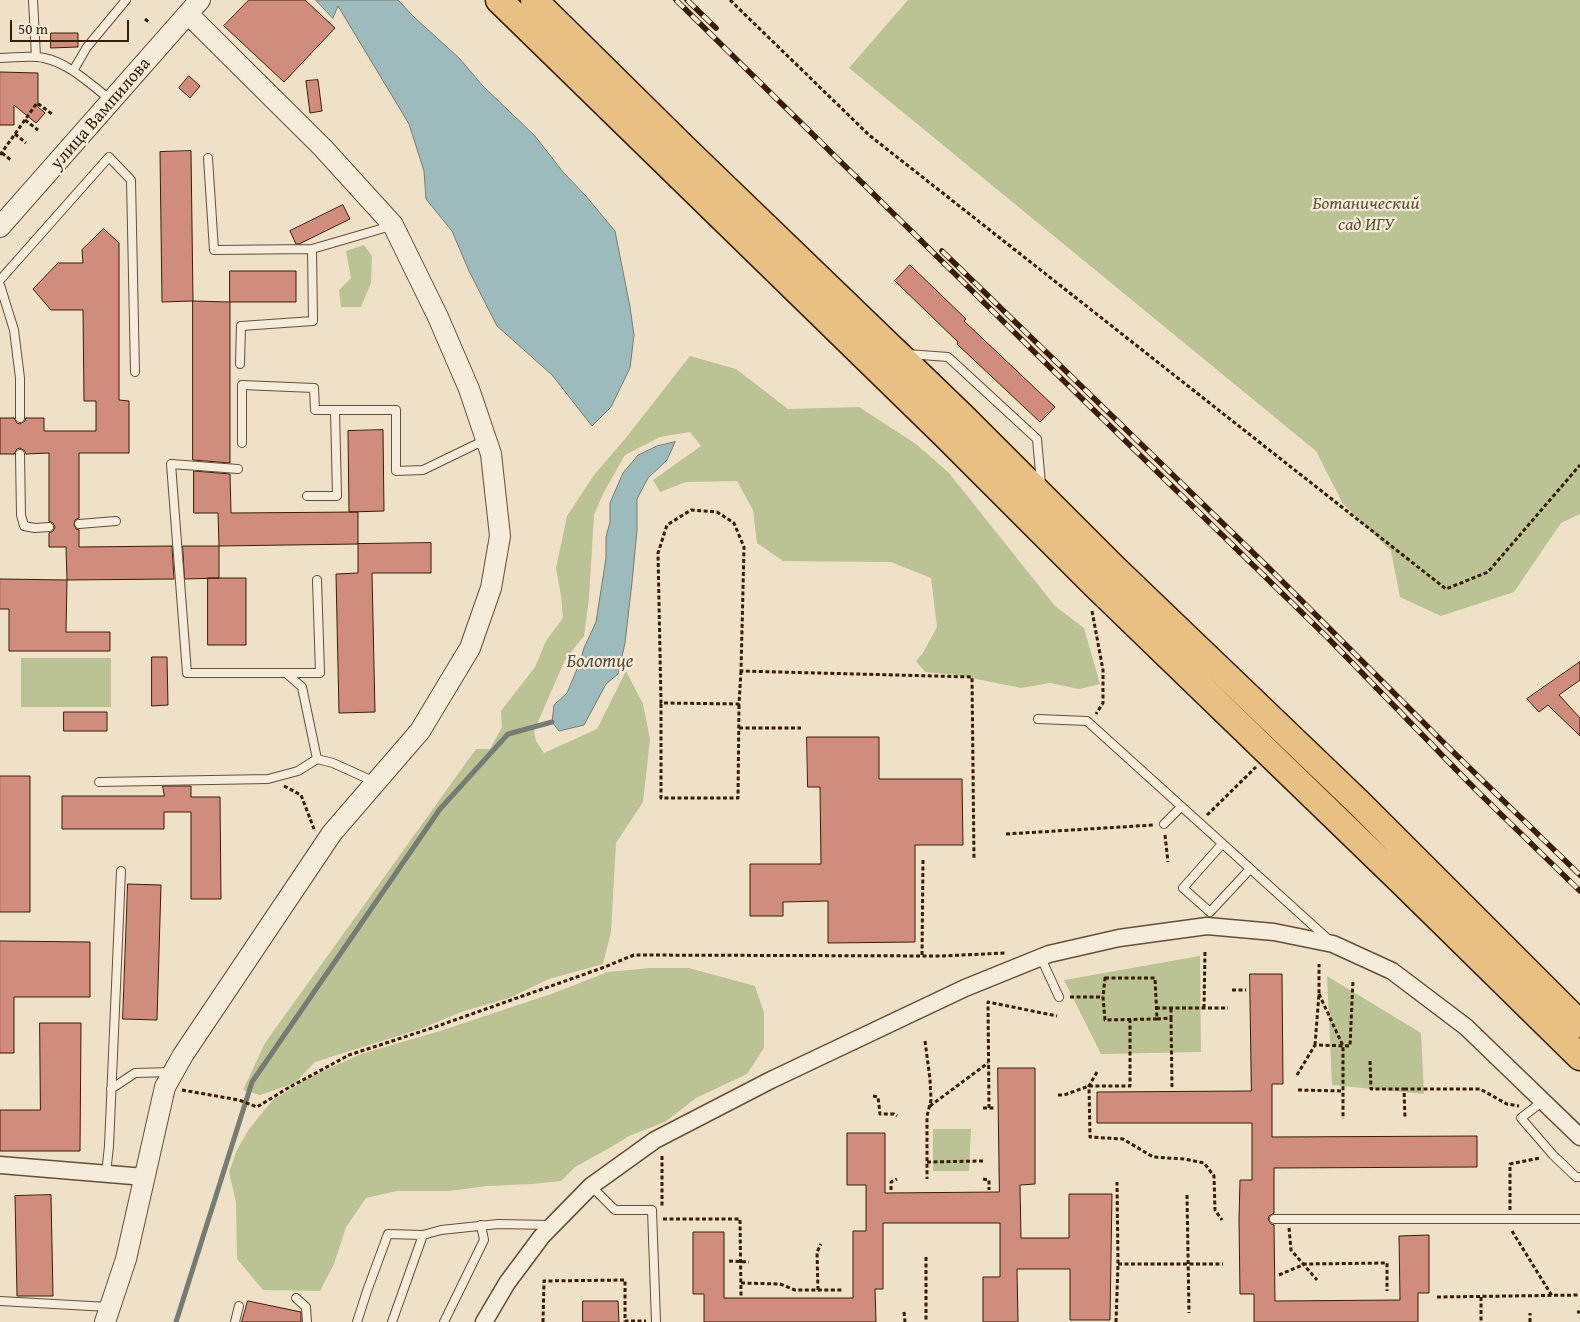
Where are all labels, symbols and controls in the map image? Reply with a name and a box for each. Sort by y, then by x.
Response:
scale bar [12,10,131,42]
text: 50 m [18,18,48,39]
street label: улица Вампилова [46,54,156,174]
park label: Ботанический сад ИГУ [1312,193,1420,235]
water label: Болотце [567,651,633,673]

